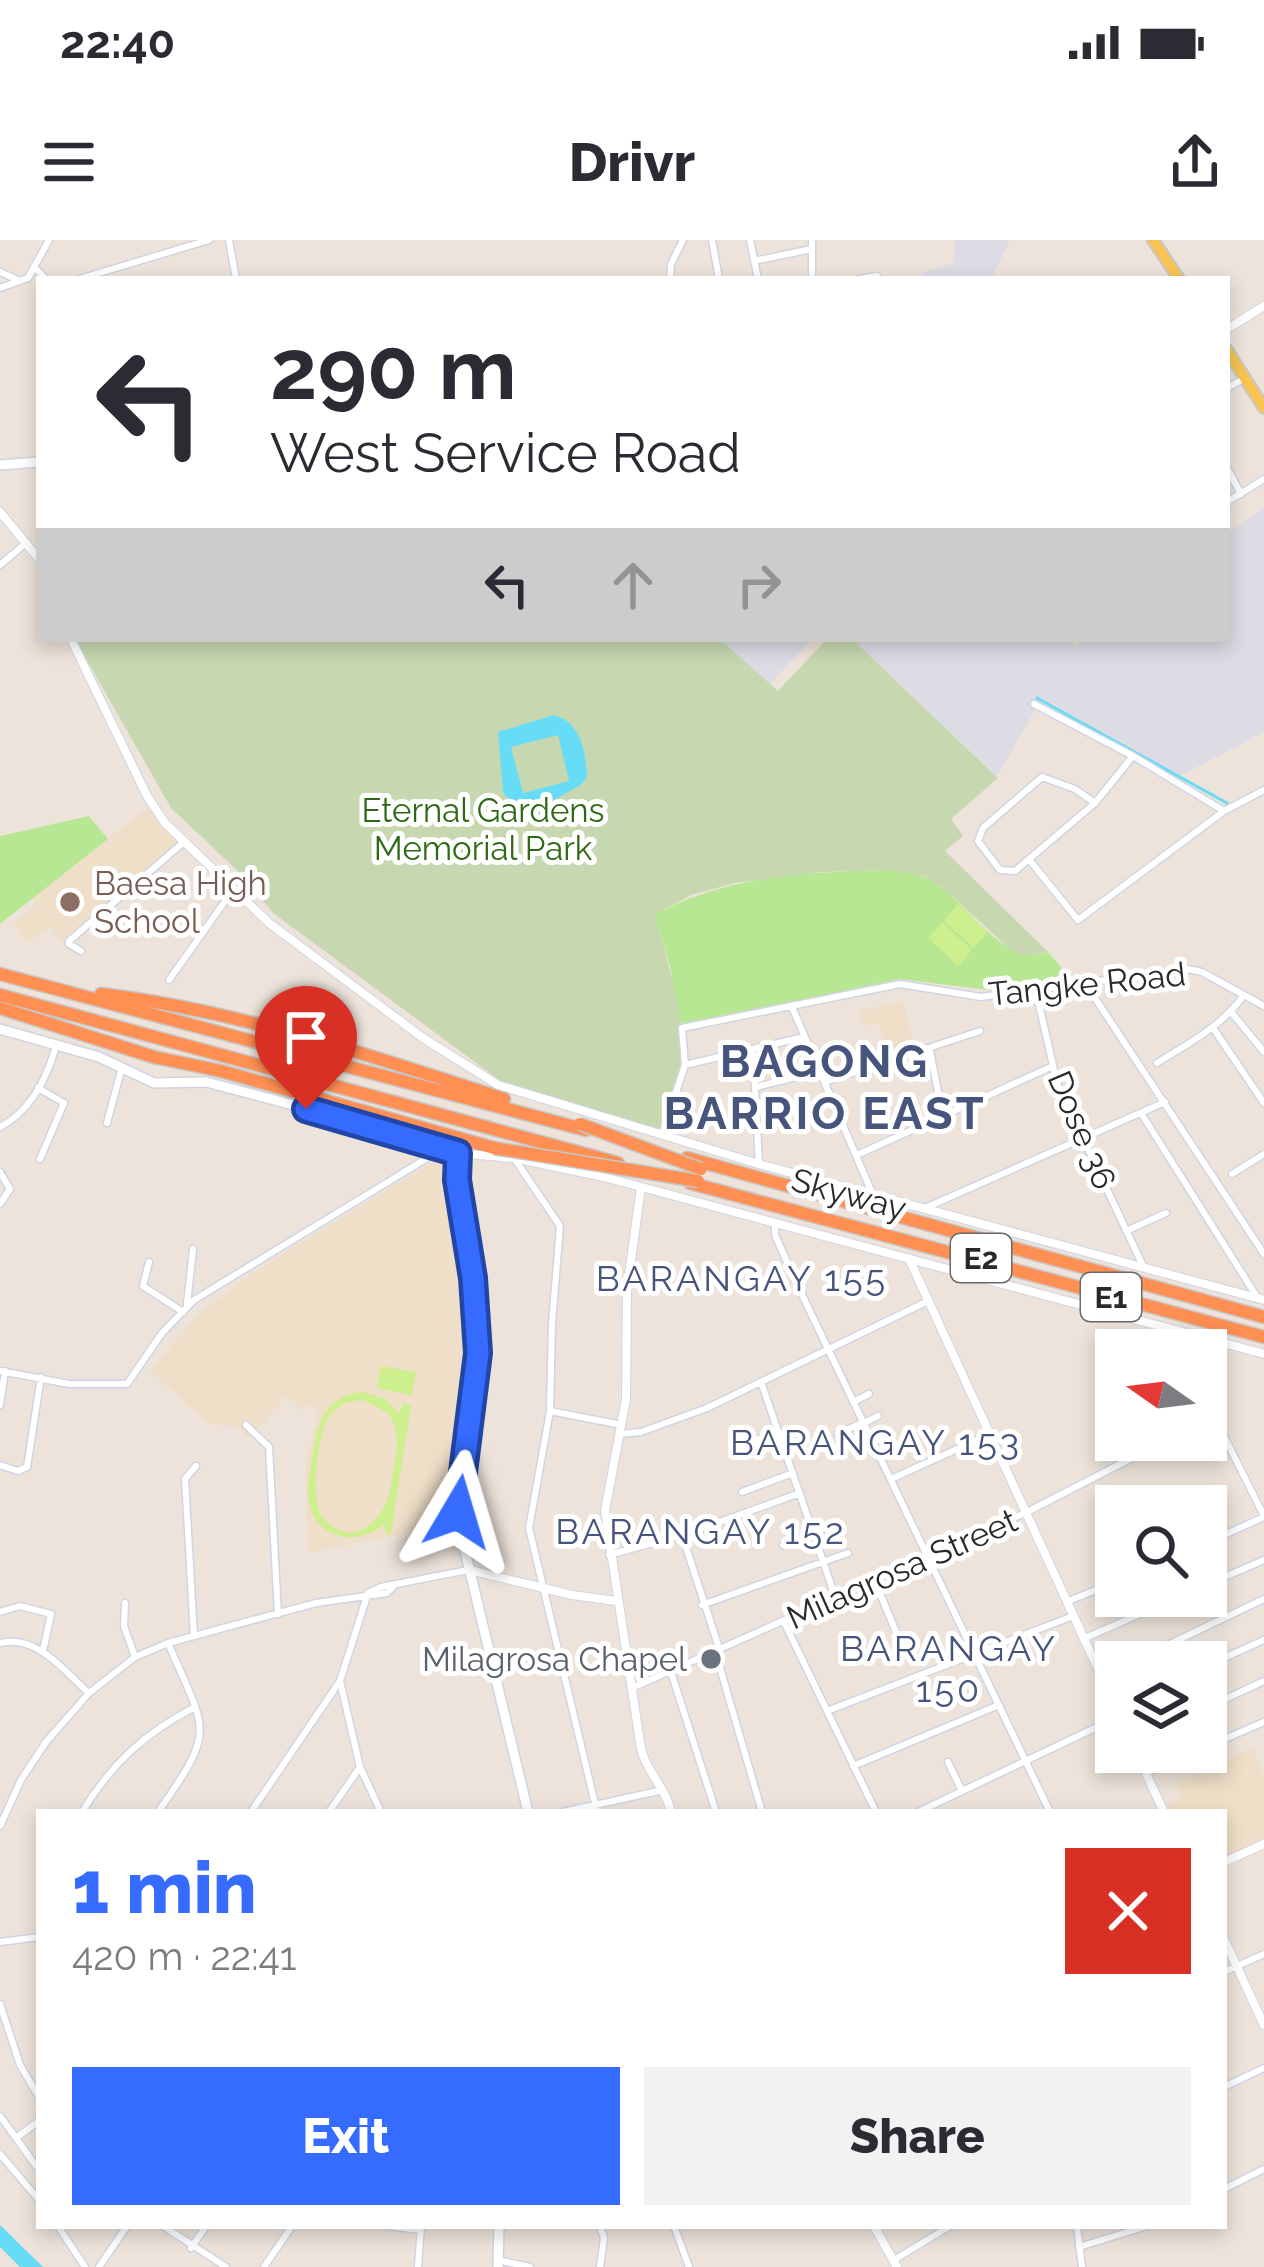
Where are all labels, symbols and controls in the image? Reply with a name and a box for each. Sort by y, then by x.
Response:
text: 22:40 [60,16,175,69]
icon: menu [36,129,102,195]
icon: share [1162,129,1228,195]
text: Drivr [569,130,695,194]
text: 290 m [270,320,517,419]
icon: left [72,324,228,480]
text: West Service Road [270,421,741,485]
icon: left [474,552,540,618]
icon: ahead [600,552,666,618]
icon: right [726,552,792,618]
park label: Eternal Gardens Memorial Park [362,791,605,868]
place label: Baesa High School [94,864,267,941]
marker: Baesa High School [57,889,83,915]
street label: Tangke Road [987,954,1187,1014]
pin [255,986,357,1109]
icon: arrive [273,1004,339,1070]
district label: BAGONG BARRIO EAST [664,1035,986,1140]
street label: Dose 36 [1040,1065,1124,1195]
street label: Skyway [787,1160,911,1228]
road number: E2 [951,1234,1011,1282]
district label: BARANGAY 155 [596,1257,888,1299]
road number: E1 [1081,1273,1141,1321]
north arrow [1095,1329,1227,1461]
map controls [1095,1329,1227,1773]
district label: BARANGAY 153 [730,1421,1022,1463]
position arrow [395,1449,521,1575]
button: search [1095,1485,1227,1617]
street label: Milagrosa Street [781,1501,1023,1637]
district label: BARANGAY 152 [555,1510,847,1552]
district label: BARANGAY 150 [840,1627,1058,1710]
place label: Milagrosa Chapel [422,1640,688,1679]
button: layers [1095,1641,1227,1773]
marker: Milagrosa Chapel [698,1646,724,1672]
text: 1 min [72,1845,257,1930]
button: close [1065,1848,1191,1974]
text: 420 m · 22:41 [72,1933,296,1979]
button: Exit [72,2067,620,2205]
button: Share [644,2067,1191,2205]

